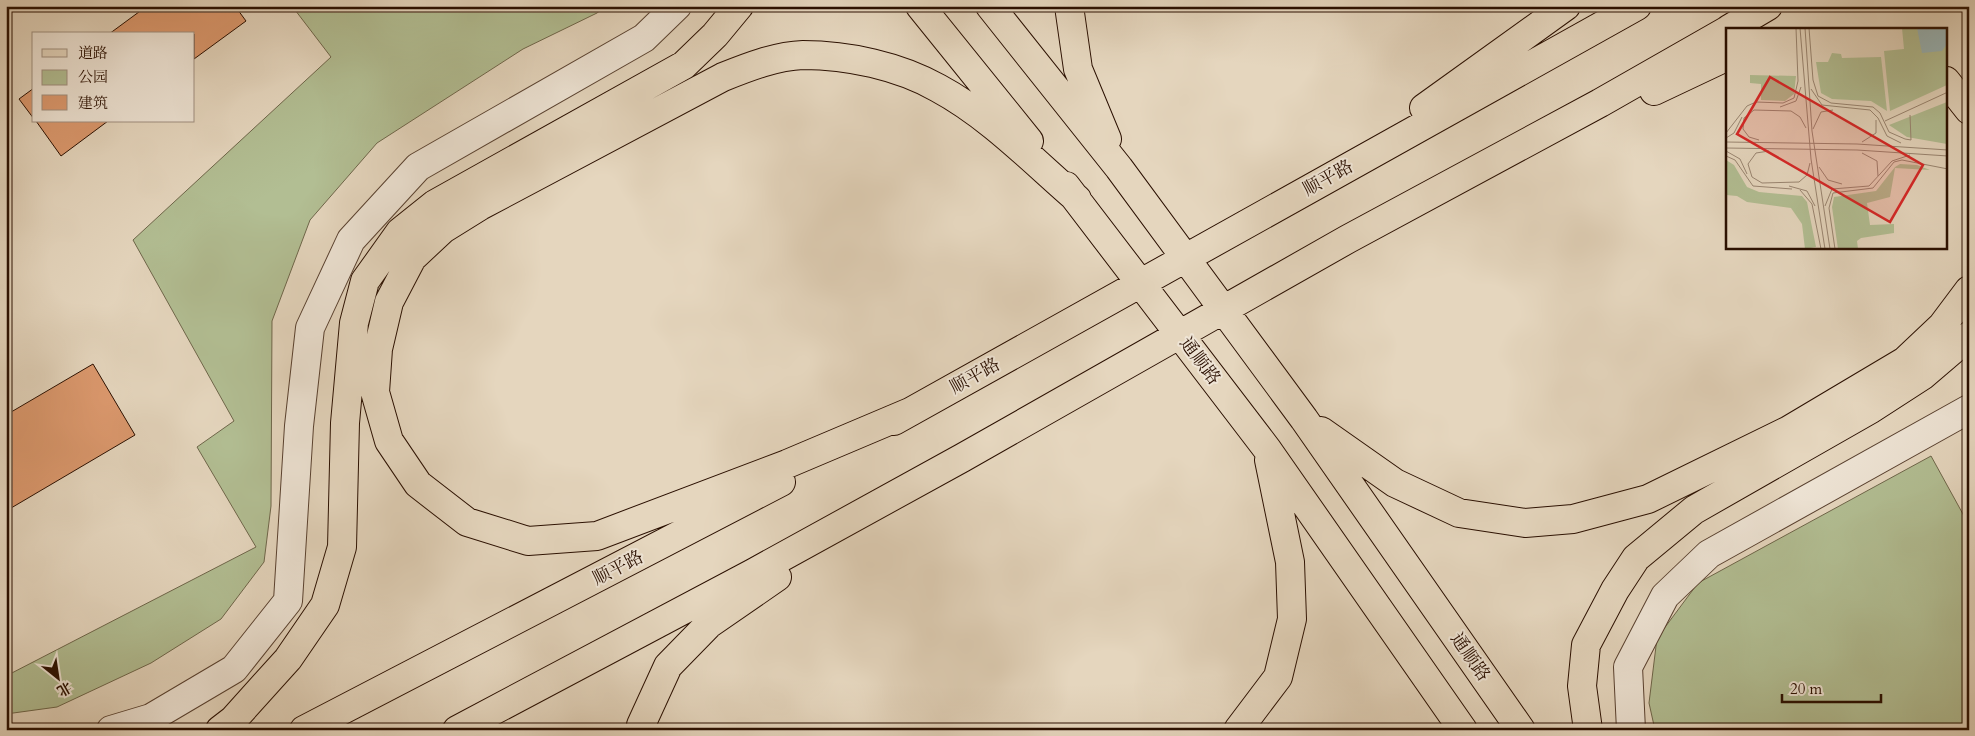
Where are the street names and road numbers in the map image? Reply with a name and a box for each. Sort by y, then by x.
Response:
street label: 顺平路 [1298,154,1358,202]
street label: 通顺路 [1174,332,1226,390]
street label: 顺平路 [945,352,1005,400]
street label: 顺平路 [588,545,648,591]
street label: 通顺路 [1444,628,1496,686]

